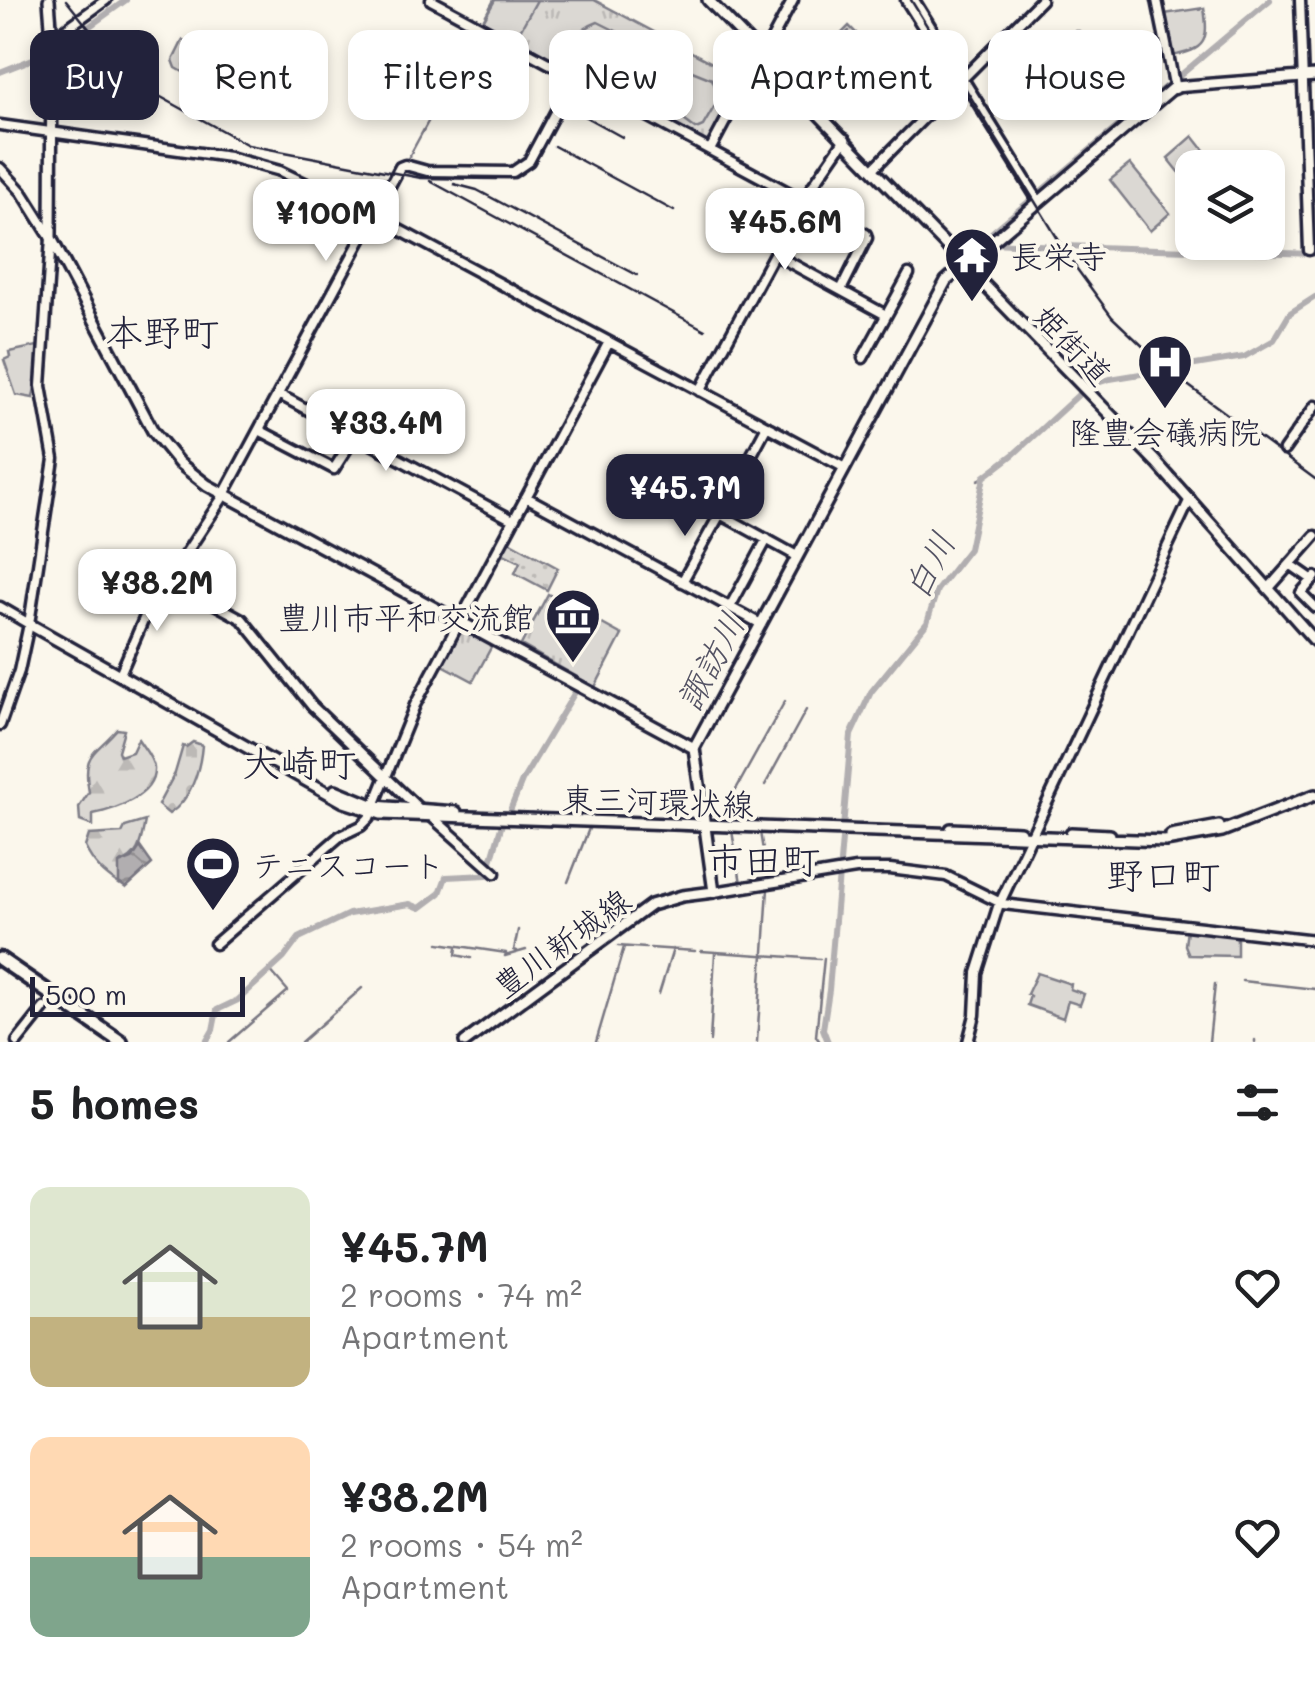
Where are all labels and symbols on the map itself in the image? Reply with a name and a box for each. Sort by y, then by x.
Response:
pin: ¥100M [256,179,396,264]
pin: ¥45.6M [704,188,866,273]
temple icon: 長栄寺 [942,225,1002,304]
place label: 長栄寺 [1011,234,1107,276]
street label: 姫街道 [1026,295,1122,393]
district label: 本野町 [105,306,219,356]
hospital icon: 隆豊会礒病院 [1135,332,1195,411]
pin: ¥33.4M [305,389,467,474]
place label: 隆豊会礒病院 [1069,410,1261,452]
pin: ¥45.7M [604,454,766,539]
water label: 白川 [892,523,964,607]
pin: ¥38.2M [76,549,238,634]
museum icon: 豊川市平和交流館 [543,586,603,665]
place label: 豊川市平和交流館 [278,595,534,637]
water label: 諏訪川 [664,604,754,718]
district label: 大崎町 [242,737,356,787]
street label: 東三河環状線 [561,776,755,824]
sports icon: テニスコート [183,834,243,913]
district label: 市田町 [706,834,820,884]
place label: テニスコート [252,843,445,885]
district label: 野口町 [1106,849,1220,899]
street label: 豊川新城線 [484,878,638,1006]
scale bar [30,972,245,1016]

